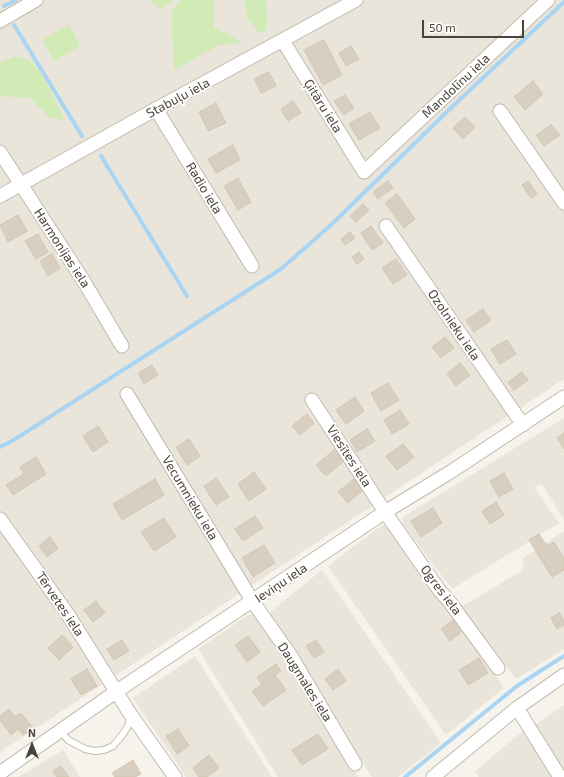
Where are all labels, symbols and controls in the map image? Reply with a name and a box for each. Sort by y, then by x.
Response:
scale bar [424,12,526,38]
text: 50 m [429,20,456,34]
street label: Mandolīnu iela [419,51,493,121]
street label: Stabuļu iela [144,75,212,121]
street label: Ģitāru iela [300,76,346,136]
street label: Radio iela [183,159,225,217]
street label: Harmonijas iela [30,205,94,291]
street label: Ozolnieku iela [424,286,484,364]
street label: Viesītes iela [323,422,375,490]
street label: Vecumnieku iela [159,453,221,543]
street label: Ieviņu iela [252,560,310,606]
street label: Ogres iela [417,562,465,618]
street label: Tērvetes iela [33,569,87,639]
street label: Daugmales iela [274,639,336,725]
north arrow [12,725,52,765]
text: N [28,726,36,739]

